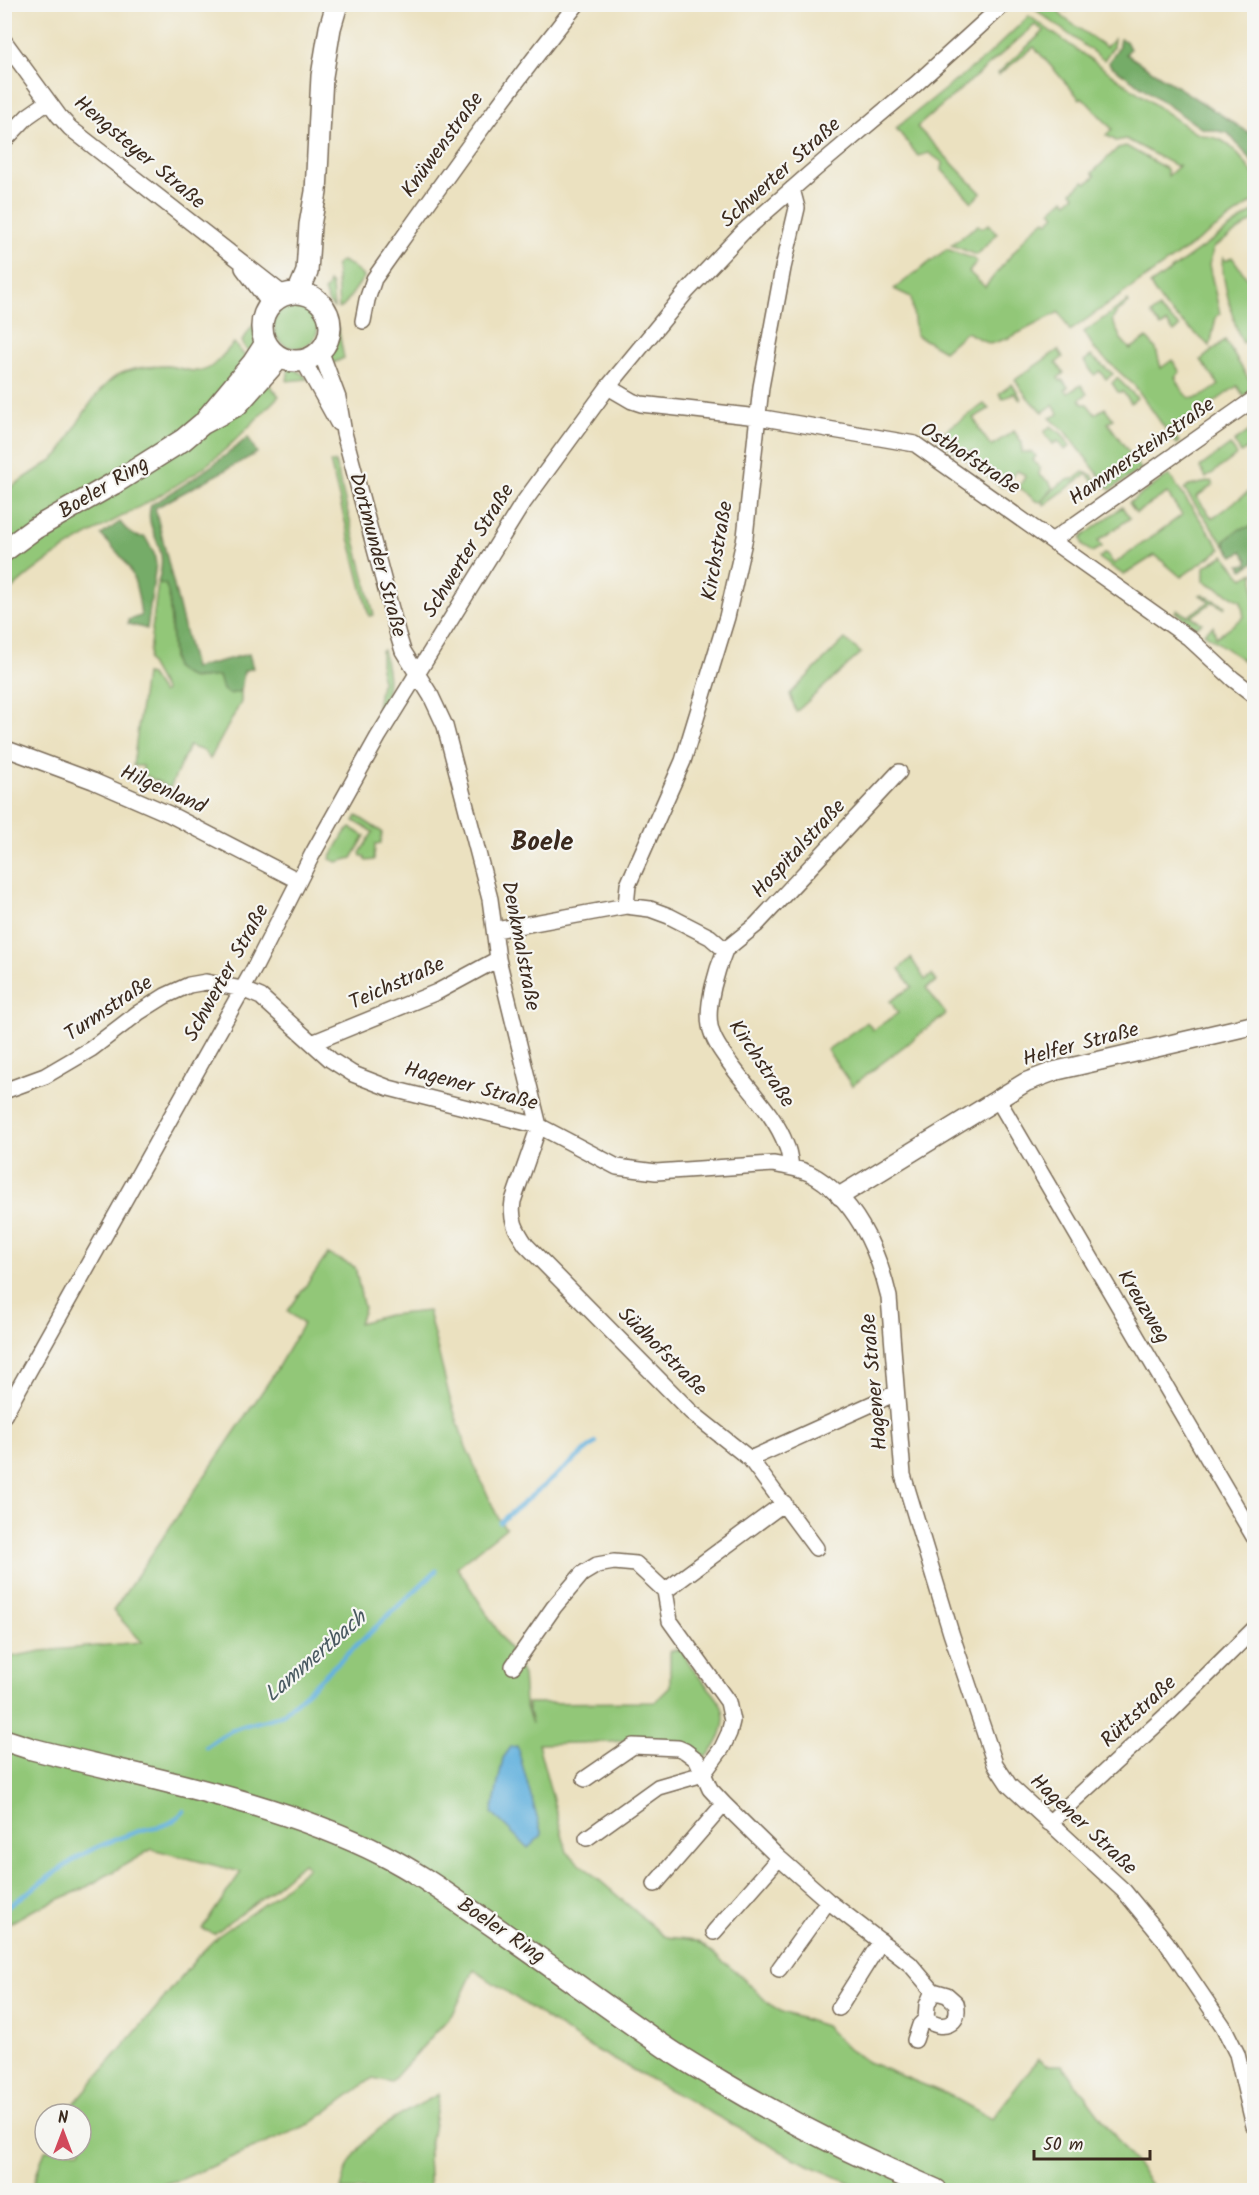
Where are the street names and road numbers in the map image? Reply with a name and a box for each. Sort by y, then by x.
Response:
street label: Knüwenstraße [393,85,493,205]
street label: Hengsteyer Straße [66,88,213,219]
street label: Schwerter Straße [713,109,849,236]
street label: Hammersteinstraße [1062,389,1222,515]
street label: Osthofstraße [913,414,1027,504]
street label: Boeler Ring [52,448,156,528]
street label: Dortmunder Straße [339,469,415,642]
street label: Schwerter Straße [414,477,524,625]
street label: Kirchstraße [693,498,743,603]
street label: Hilgenland [114,756,212,824]
street label: Hospitalstraße [744,791,855,906]
street label: Denkmalstraße [491,878,549,1014]
street label: Schwerter Straße [175,898,279,1048]
street label: Teichstraße [344,948,451,1020]
street label: Turmstraße [58,967,160,1051]
street label: Kirchstraße [719,1013,803,1115]
street label: Helfer Straße [1019,1013,1143,1076]
street label: Hagener Straße [400,1053,542,1121]
street label: Kreuzweg [1108,1263,1178,1351]
street label: Südhofstraße [609,1299,715,1405]
street label: Hagener Straße [853,1312,897,1452]
street label: Rüttstraße [1093,1667,1185,1756]
street label: Hagener Straße [1022,1766,1145,1884]
street label: Boeler Ring [450,1889,552,1973]

